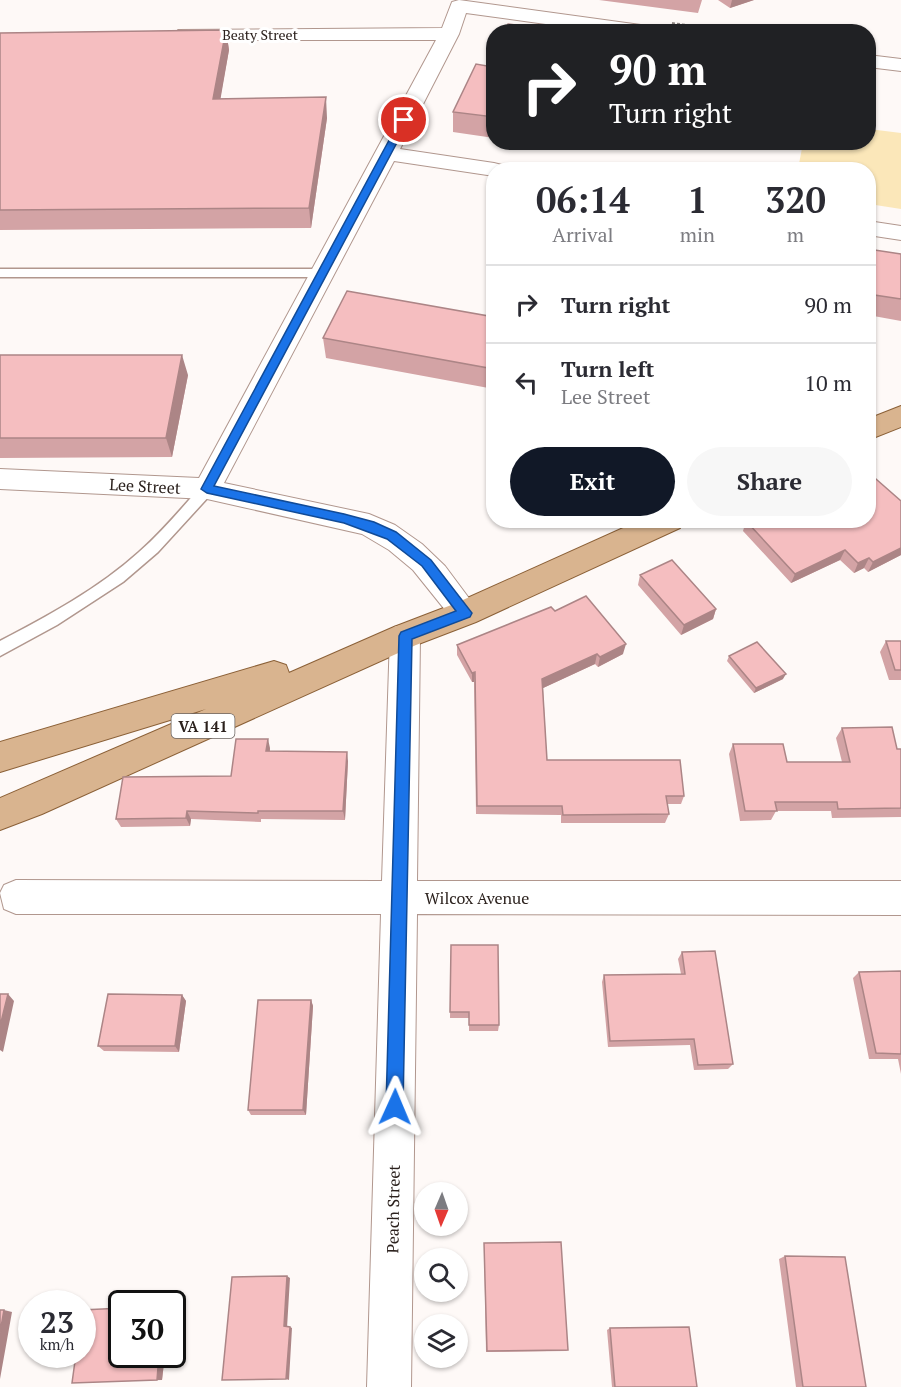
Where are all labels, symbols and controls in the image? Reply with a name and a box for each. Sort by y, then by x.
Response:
street label: Beaty Street [222,25,299,44]
text: 90 m [609,41,707,97]
icon: right [510,48,588,126]
pin [378,94,429,145]
text: Turn right [609,95,732,131]
icon: arrive [387,103,420,136]
text: 06:14 [536,176,630,223]
text: 1 [687,176,708,223]
text: 320 [765,176,826,223]
text: Arrival [552,221,614,248]
text: min [680,221,715,248]
text: m [787,221,804,248]
icon: right [510,288,543,321]
text: Turn right [561,290,670,319]
text: 90 m [804,290,852,319]
text: Turn left [561,354,654,383]
icon: left [510,366,543,399]
text: 10 m [804,368,852,397]
text: Lee Street [561,383,650,410]
button: Exit [510,447,675,516]
button: Share [687,447,852,516]
street label: Lee Street [109,473,181,499]
road number: VA 141 [172,714,234,738]
street label: Wilcox Avenue [425,887,529,909]
position arrow [363,1075,427,1139]
street label: Peach Street [381,1164,405,1253]
north arrow [414,1182,468,1236]
map controls [414,1182,468,1368]
button: search [414,1248,468,1302]
speed limit sign: 30 [108,1290,186,1368]
text: 23 [40,1302,74,1342]
button: layers [414,1314,468,1368]
text: km/h [40,1334,74,1354]

